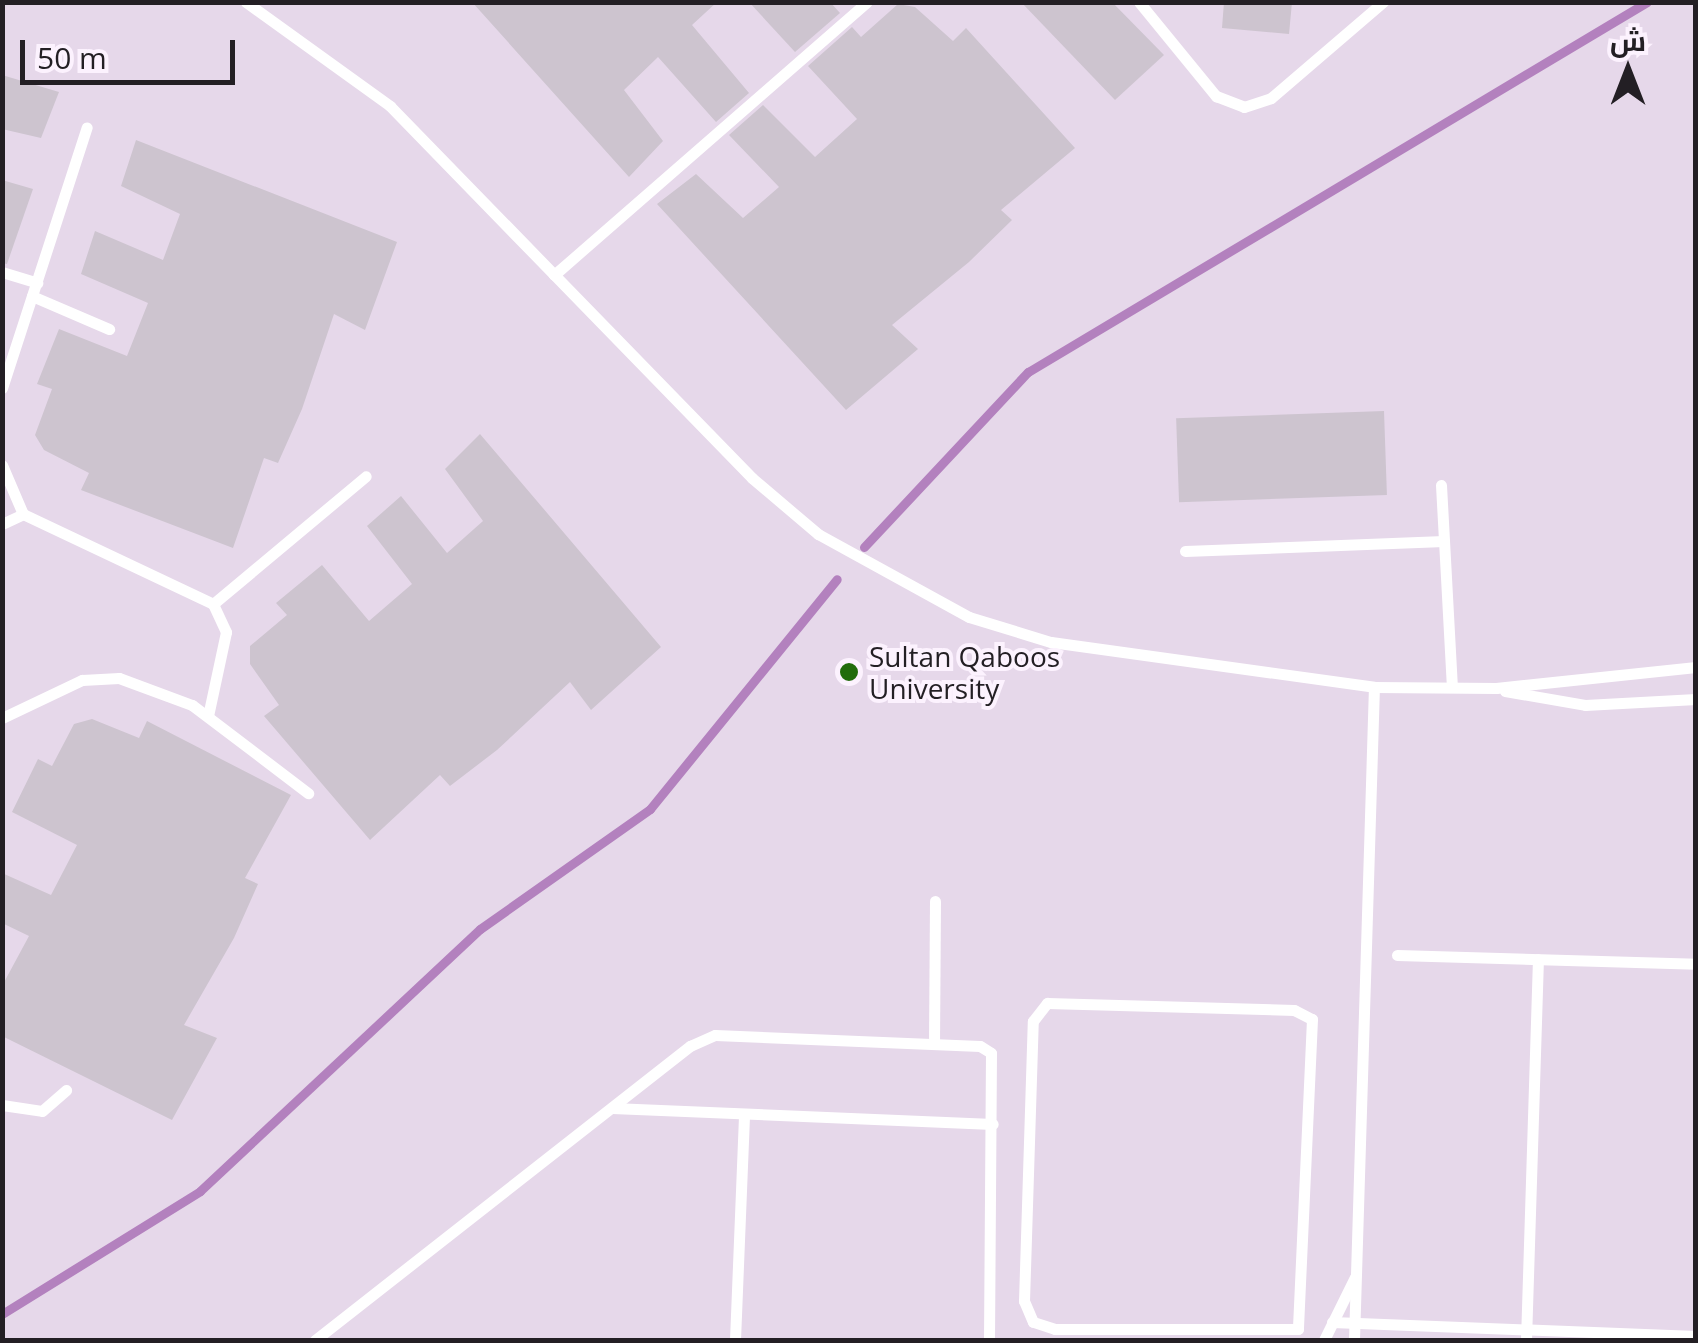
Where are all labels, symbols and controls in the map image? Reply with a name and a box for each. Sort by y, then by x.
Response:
scale bar [25,20,240,82]
north arrow [1578,20,1678,120]
text: ش [1610,21,1646,59]
text: 50 m [37,37,107,78]
place label: Sultan Qaboos University [869,639,1060,705]
marker: Sultan Qaboos University [838,661,860,683]

